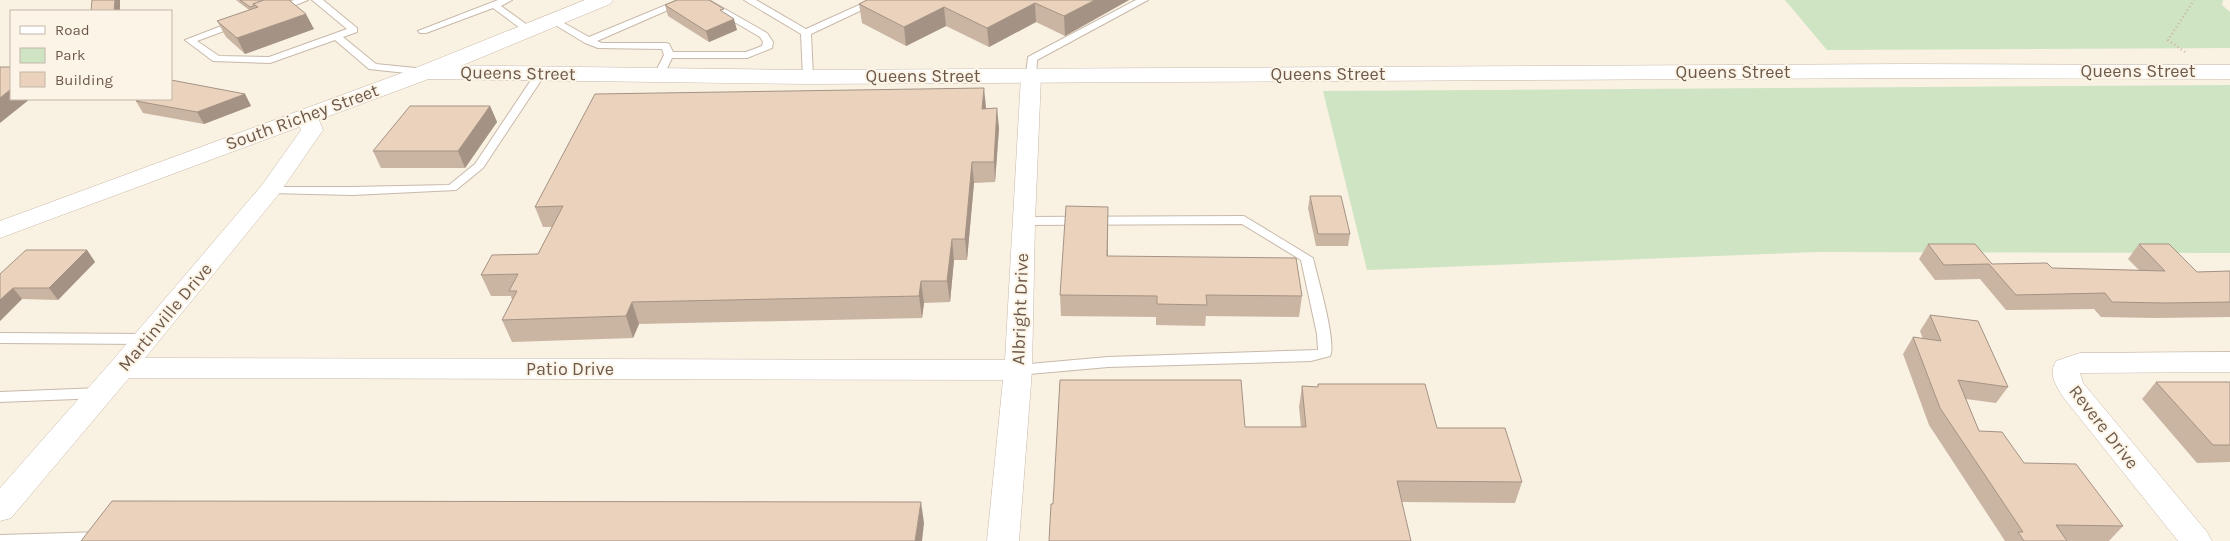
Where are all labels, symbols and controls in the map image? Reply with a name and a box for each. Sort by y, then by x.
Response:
legend [10,10,172,100]
text: Road [55,21,90,39]
text: Park [55,46,85,64]
street label: Queens Street [2080,60,2196,82]
street label: Queens Street [460,61,576,85]
street label: Queens Street [1675,61,1791,83]
street label: Queens Street [1270,63,1386,85]
street label: Queens Street [865,65,981,87]
text: Building [55,71,113,89]
street label: South Richey Street [222,79,382,155]
street label: Albright Drive [1007,253,1033,365]
street label: Martinville Drive [113,258,217,376]
street label: Patio Drive [526,358,614,380]
street label: Revere Drive [2064,381,2144,473]

